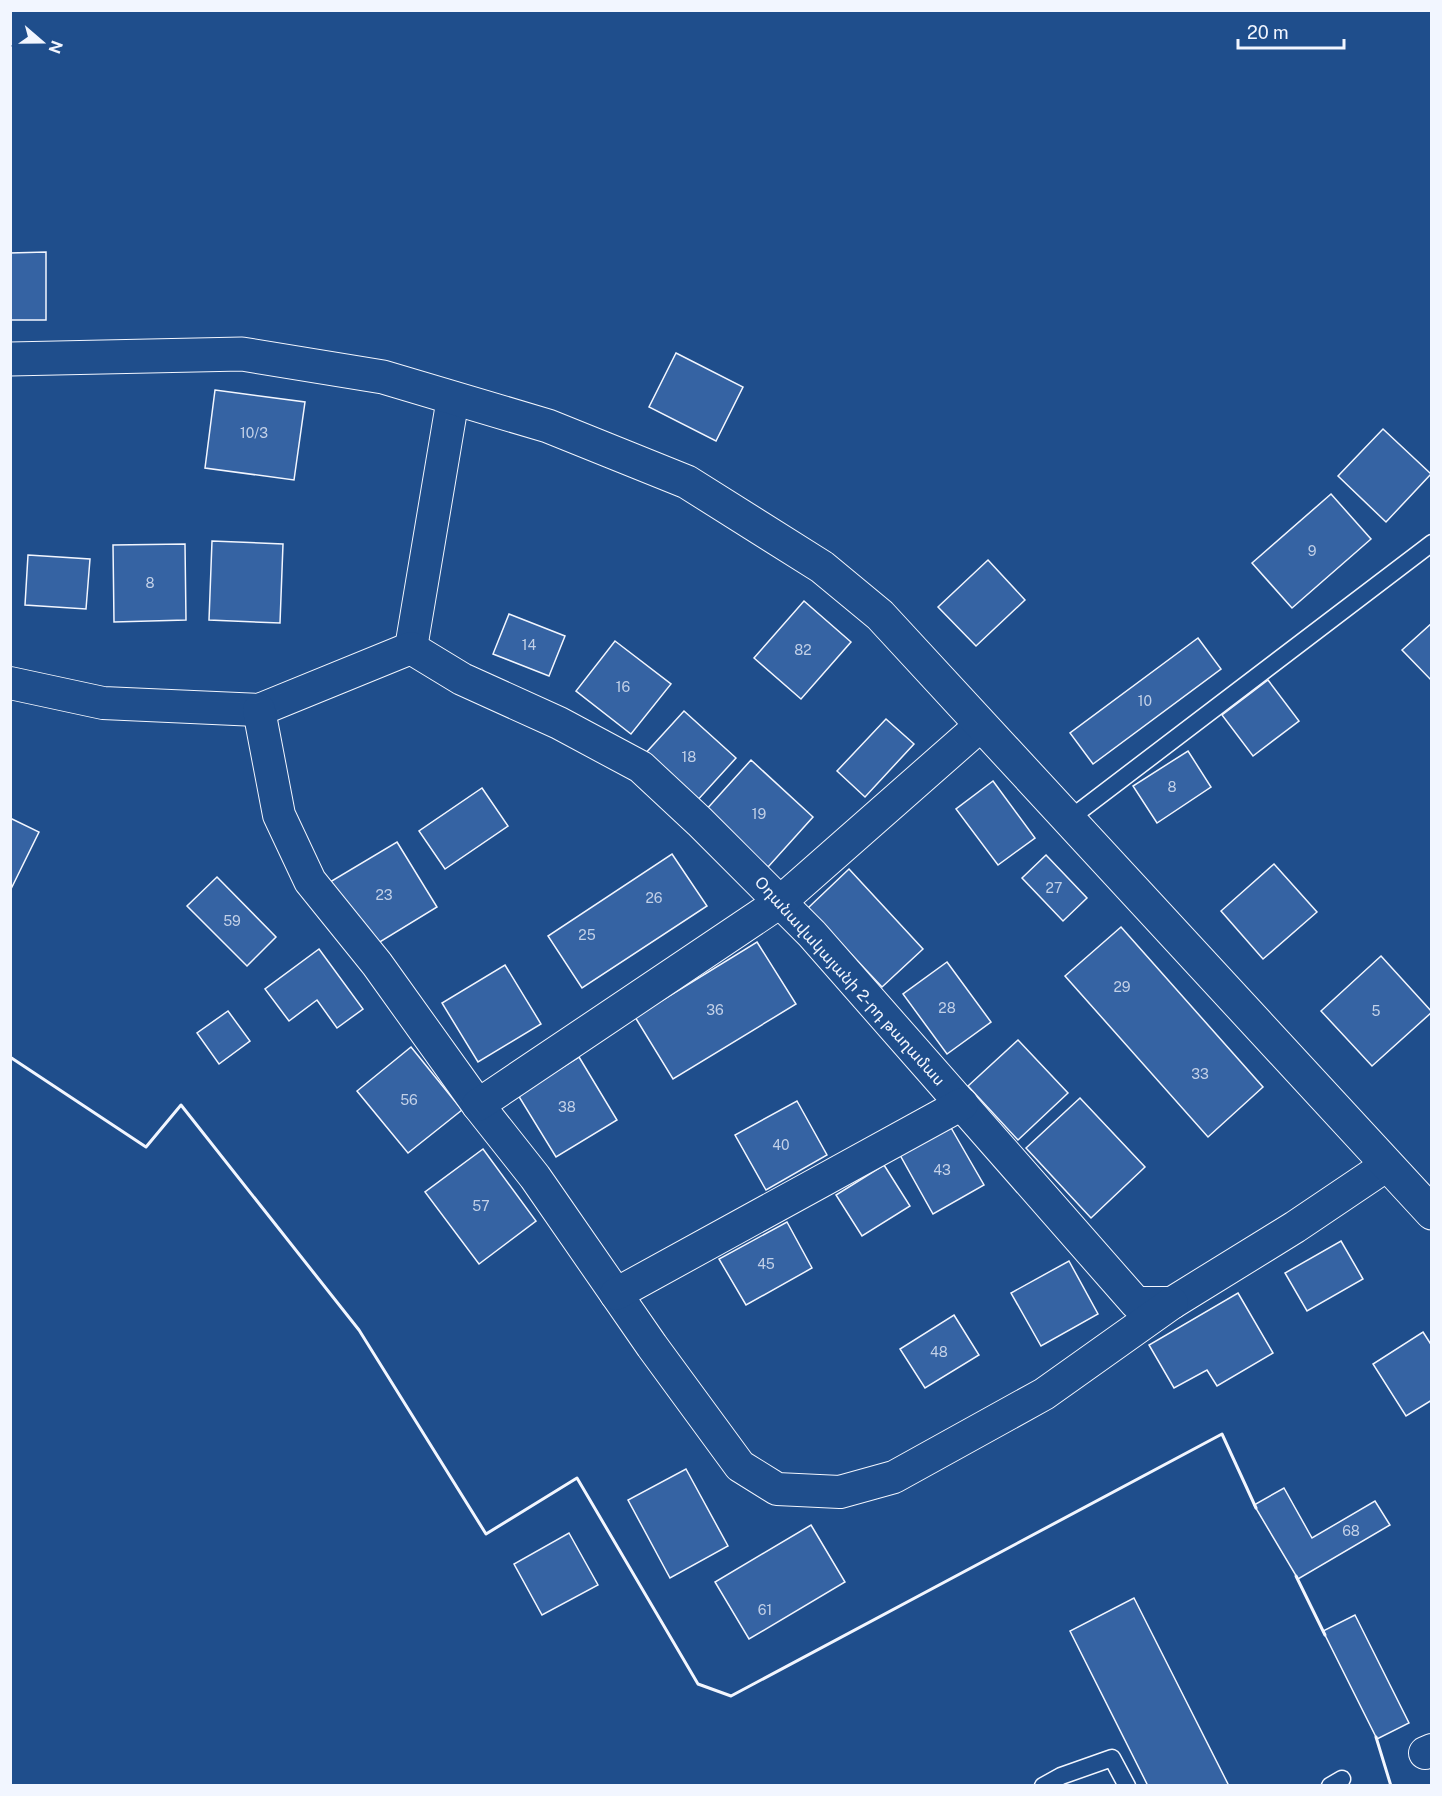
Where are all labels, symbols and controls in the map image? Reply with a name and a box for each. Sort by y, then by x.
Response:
north arrow [12,12,72,72]
scale bar [1238,12,1344,50]
text: 20 m [1247,22,1289,43]
text: N [45,38,67,56]
house number: 10/3 [240,425,268,441]
house number: 9 [1308,543,1317,559]
house number: 8 [145,575,155,591]
house number: 14 [522,637,536,653]
house number: 82 [794,642,812,658]
house number: 16 [616,679,630,695]
house number: 10 [1138,693,1152,709]
house number: 18 [682,749,696,765]
house number: 8 [1167,779,1177,795]
house number: 19 [752,806,766,822]
street label: Օդանավակայանի 2-րդ թաղամաս [751,872,949,1090]
house number: 27 [1046,880,1062,896]
house number: 23 [375,887,393,903]
house number: 26 [645,890,663,906]
house number: 59 [223,913,241,929]
house number: 25 [578,927,596,943]
house number: 29 [1113,979,1131,995]
house number: 28 [938,1000,956,1016]
house number: 36 [706,1002,724,1018]
house number: 5 [1372,1003,1381,1019]
house number: 33 [1191,1066,1209,1082]
house number: 56 [400,1092,418,1108]
house number: 38 [558,1099,576,1115]
house number: 40 [772,1137,790,1153]
house number: 43 [933,1162,951,1178]
house number: 57 [472,1198,490,1214]
house number: 45 [757,1256,775,1272]
house number: 48 [930,1344,948,1360]
house number: 68 [1342,1523,1360,1539]
house number: 61 [758,1602,772,1618]

